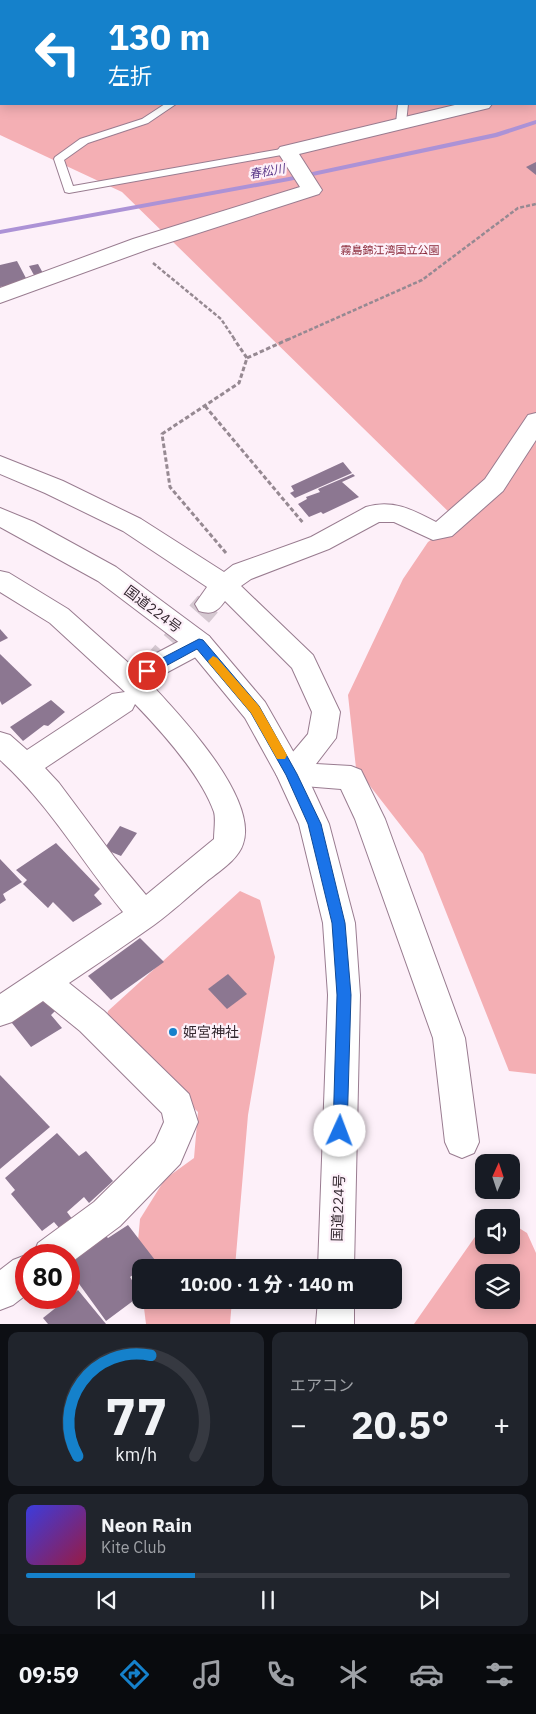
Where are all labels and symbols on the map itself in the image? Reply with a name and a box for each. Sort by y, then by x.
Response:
water label: 春松川 [248,160,288,182]
park label: 霧島錦江湾国立公園 [341,243,440,257]
street label: 国道224号 [121,582,185,636]
pin [126,650,168,692]
place label: 姫宮神社 [183,1023,239,1041]
marker: 姫宮神社 [167,1026,179,1038]
position arrow [313,1104,365,1156]
north arrow [475,1154,520,1199]
street label: 国道224号 [328,1174,348,1242]
speed limit sign: 80 [15,1244,80,1309]

